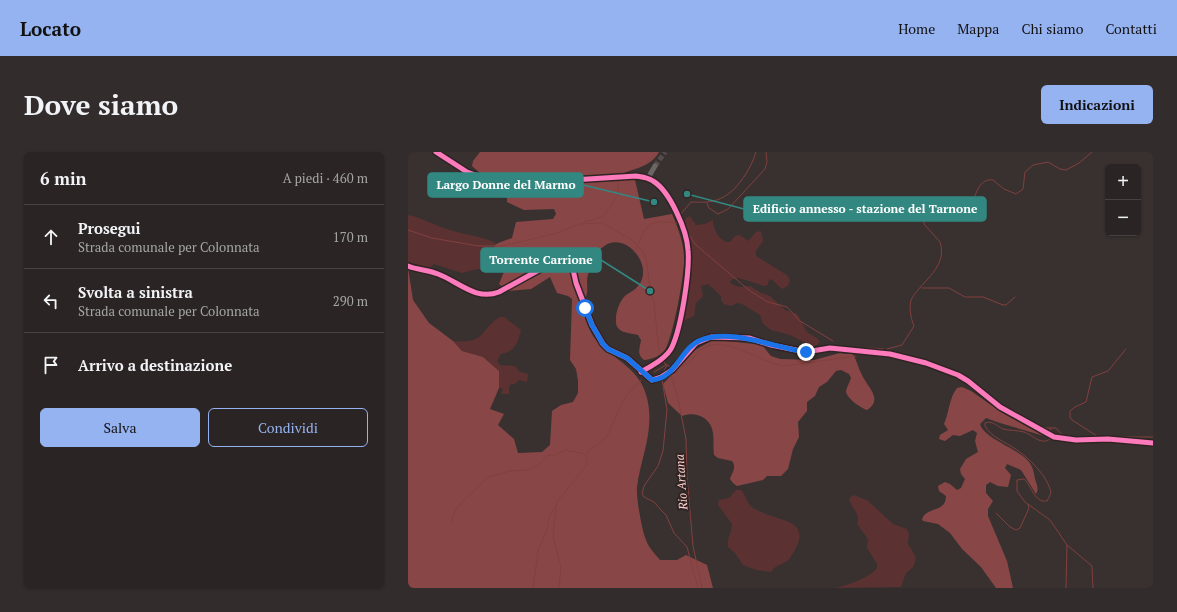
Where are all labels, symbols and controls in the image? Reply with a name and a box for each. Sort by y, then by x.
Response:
text: Locato [20,16,81,41]
text: Home [898,19,935,38]
text: Mappa [957,19,999,38]
text: Chi siamo [1021,19,1083,38]
text: Contatti [1105,19,1157,38]
button: Indicazioni [1041,85,1153,124]
text: Dove siamo [24,86,178,123]
map controls [1105,164,1141,236]
button: + [1105,164,1141,200]
text: 6 min [40,167,87,190]
text: A piedi · 460 m [283,169,368,187]
callout: Largo Donne del Marmo [428,173,583,197]
text: Largo Donne del Marmo [436,177,576,192]
callout: Edificio annesso - stazione del Tarnone [744,197,986,221]
button: − [1105,200,1141,236]
text: Edificio annesso - stazione del Tarnone [753,201,978,216]
text: Prosegui [78,218,141,238]
icon: ahead [40,226,62,248]
text: 170 m [333,228,368,246]
text: Strada comunale per Colonnata [78,238,260,256]
callout: Torrente Carrione [481,248,601,272]
text: Torrente Carrione [489,252,593,267]
text: Svolta a sinistra [78,282,193,302]
icon: left [40,290,62,312]
text: 290 m [333,292,368,310]
route start [576,299,594,317]
text: Strada comunale per Colonnata [78,302,260,320]
route end [797,343,815,361]
icon: arrive [40,354,62,376]
text: Arrivo a destinazione [78,355,232,375]
button: Salva [40,408,200,447]
button: Condividi [208,408,368,447]
water label: Rio Artana [672,454,690,511]

